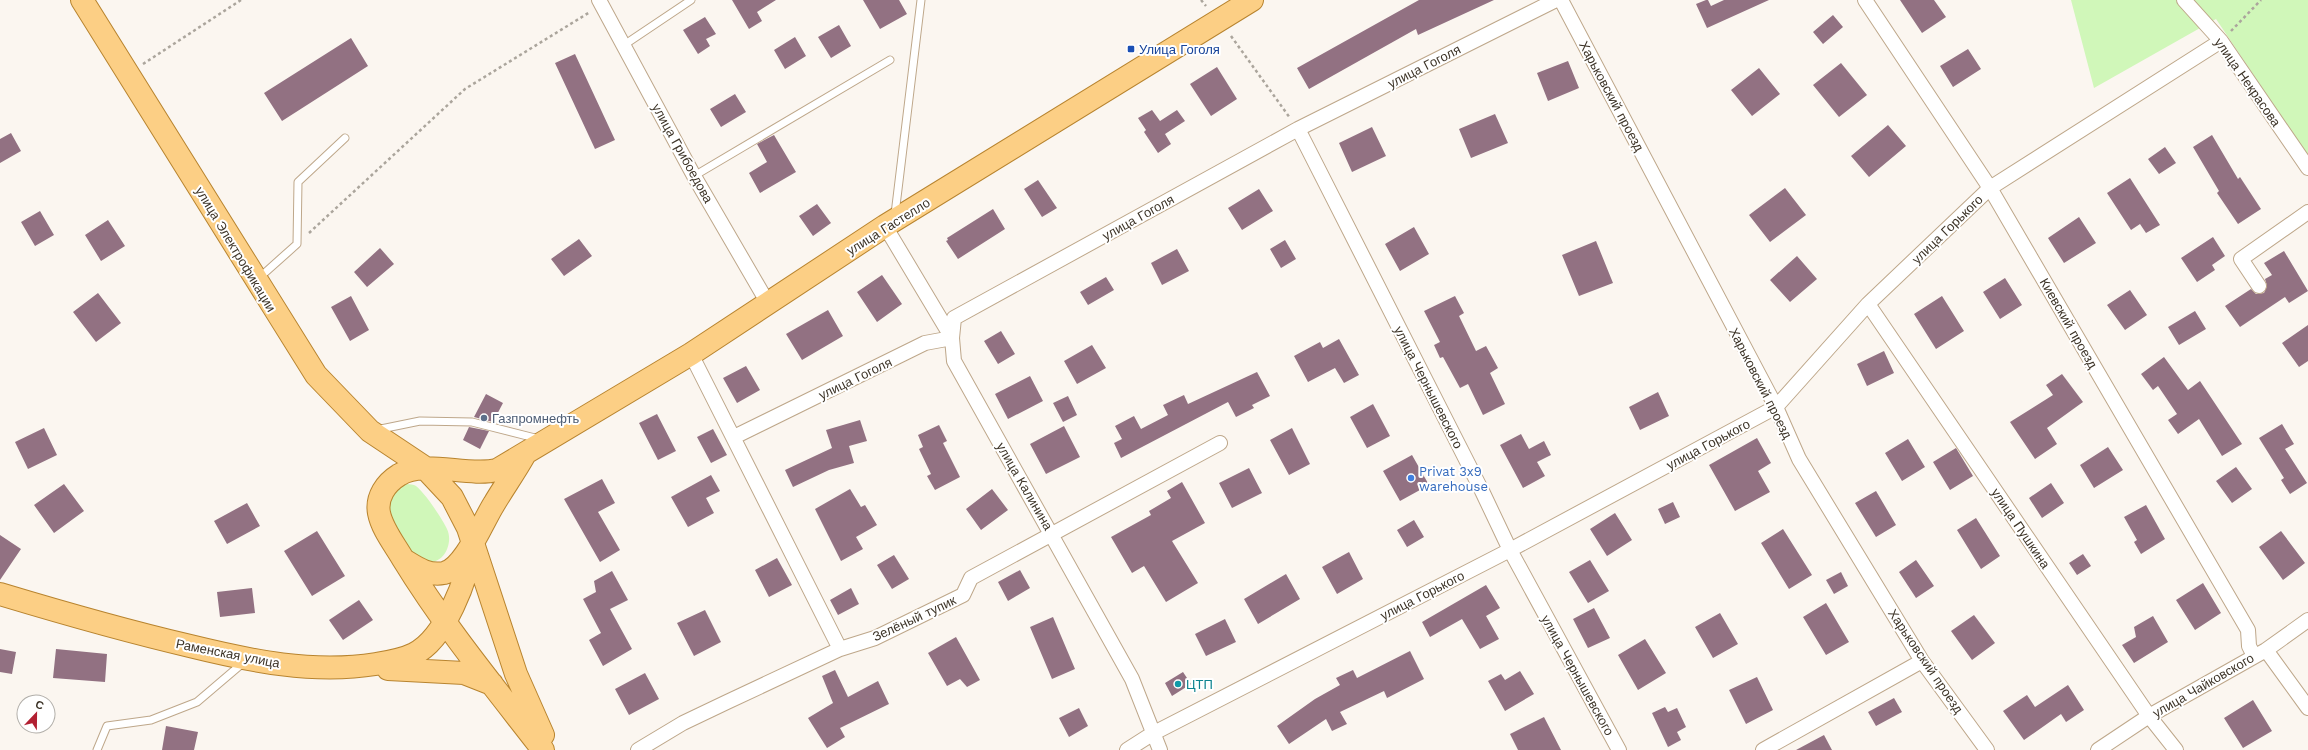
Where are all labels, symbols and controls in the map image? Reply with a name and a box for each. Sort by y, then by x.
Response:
street label: улица Некрасова [2211,35,2284,130]
street label: Харьковский проезд [1576,39,1647,154]
place label: Улица Гоголя [1139,42,1220,57]
street label: улица Гоголя [1385,42,1463,91]
marker: Улица Гоголя [1126,44,1136,54]
street label: улица Грибоедова [649,101,716,206]
street label: улица Электрофикации [192,184,279,315]
street label: улица Гоголя [1100,192,1177,243]
street label: улица Горького [1909,192,1986,267]
street label: улица Гастелло [844,195,933,258]
street label: Киевский проезд [2037,275,2101,371]
street label: улица Чернышевского [1391,323,1466,451]
street label: Харьковский проезд [1726,325,1795,442]
street label: улица Гоголя [816,354,894,403]
place label: Газпромнефть [492,411,580,426]
marker: Газпромнефть [479,413,489,423]
street label: улица Горького [1664,416,1753,473]
street label: улица Калинина [993,440,1056,533]
place label: Privat 3x9 warehouse [1419,464,1488,494]
marker: Privat 3x9 warehouse [1406,473,1416,483]
street label: улица Пушкина [1988,485,2053,572]
street label: улица Горького [1378,568,1467,623]
street label: Зелёный тупик [870,592,959,644]
street label: Харьковский проезд [1885,606,1966,717]
street label: улица Чернышевского [1538,612,1617,738]
street label: Раменская улица [175,636,282,671]
street label: улица Чайковского [2150,650,2257,721]
place label: ЦТП [1186,677,1213,692]
marker: ЦТП [1173,679,1183,689]
north arrow [16,694,56,734]
text: С [33,698,46,713]

